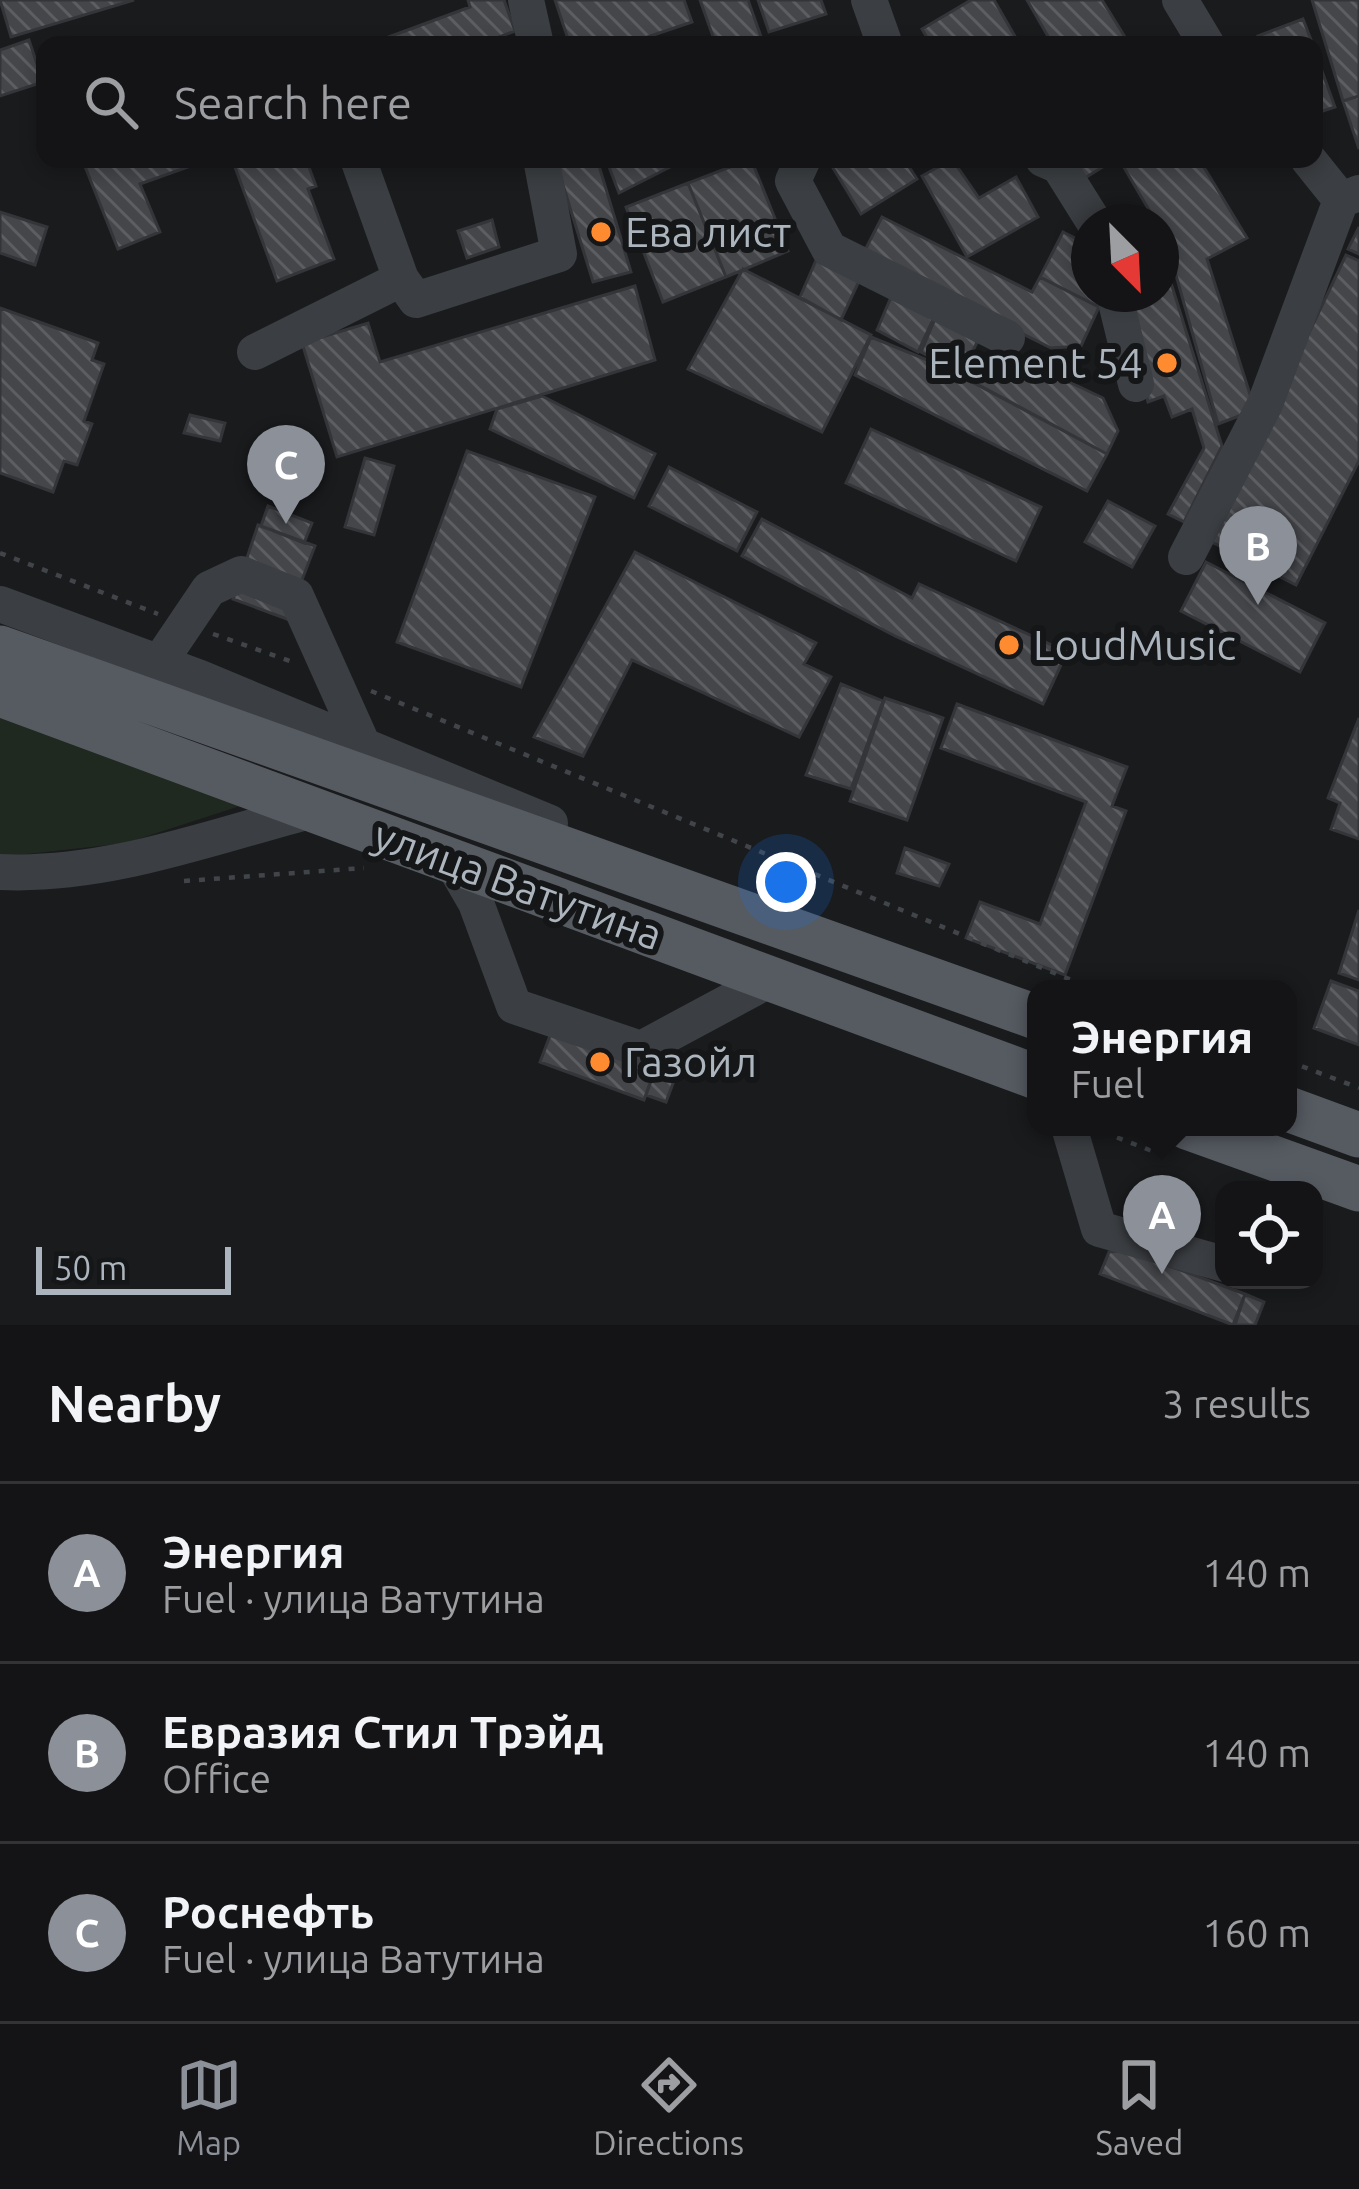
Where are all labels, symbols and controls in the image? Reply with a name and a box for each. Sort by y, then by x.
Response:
search box [36,36,1323,168]
icon: search [78,69,144,135]
text: Search here [174,77,412,128]
north arrow [1071,204,1179,312]
place label: Ева лист [625,208,791,255]
marker: Ева лист [588,219,614,245]
place label: Element 54 [928,339,1143,386]
marker: Element 54 [1154,350,1180,376]
pin: C [247,425,325,524]
pin: B [1219,506,1297,605]
place label: LoudMusic [1033,621,1236,668]
marker: LoudMusic [996,632,1022,658]
street label: улица Ватутина [368,811,669,958]
your location [756,852,816,912]
popup [1027,980,1297,1136]
text: Энергия [1071,1011,1253,1062]
place label: Газойл [624,1038,757,1085]
marker: Газойл [587,1049,613,1075]
text: Fuel [1071,1062,1145,1105]
pin: A [1123,1175,1201,1274]
map controls [1215,1181,1323,1289]
button: locate [1215,1181,1323,1289]
scale bar [36,1241,231,1294]
text: 50 m [54,1249,127,1286]
text: Nearby [48,1374,221,1432]
text: 3 results [1162,1382,1311,1425]
text: Энергия [162,1526,345,1577]
text: A [73,1551,101,1594]
text: 140 m [1202,1551,1311,1594]
text: Fuel · улица Ватутина [162,1577,545,1620]
text: Евразия Стил Трэйд [162,1706,604,1757]
text: B [74,1731,100,1774]
text: 140 m [1202,1731,1311,1774]
text: Office [162,1757,271,1800]
text: Роснефть [162,1886,374,1937]
text: C [75,1911,99,1954]
text: 160 m [1202,1911,1311,1954]
text: Fuel · улица Ватутина [162,1937,545,1980]
tab: Map [176,2052,242,2161]
tab: Directions [593,2052,744,2161]
tab: Saved [1095,2052,1183,2161]

